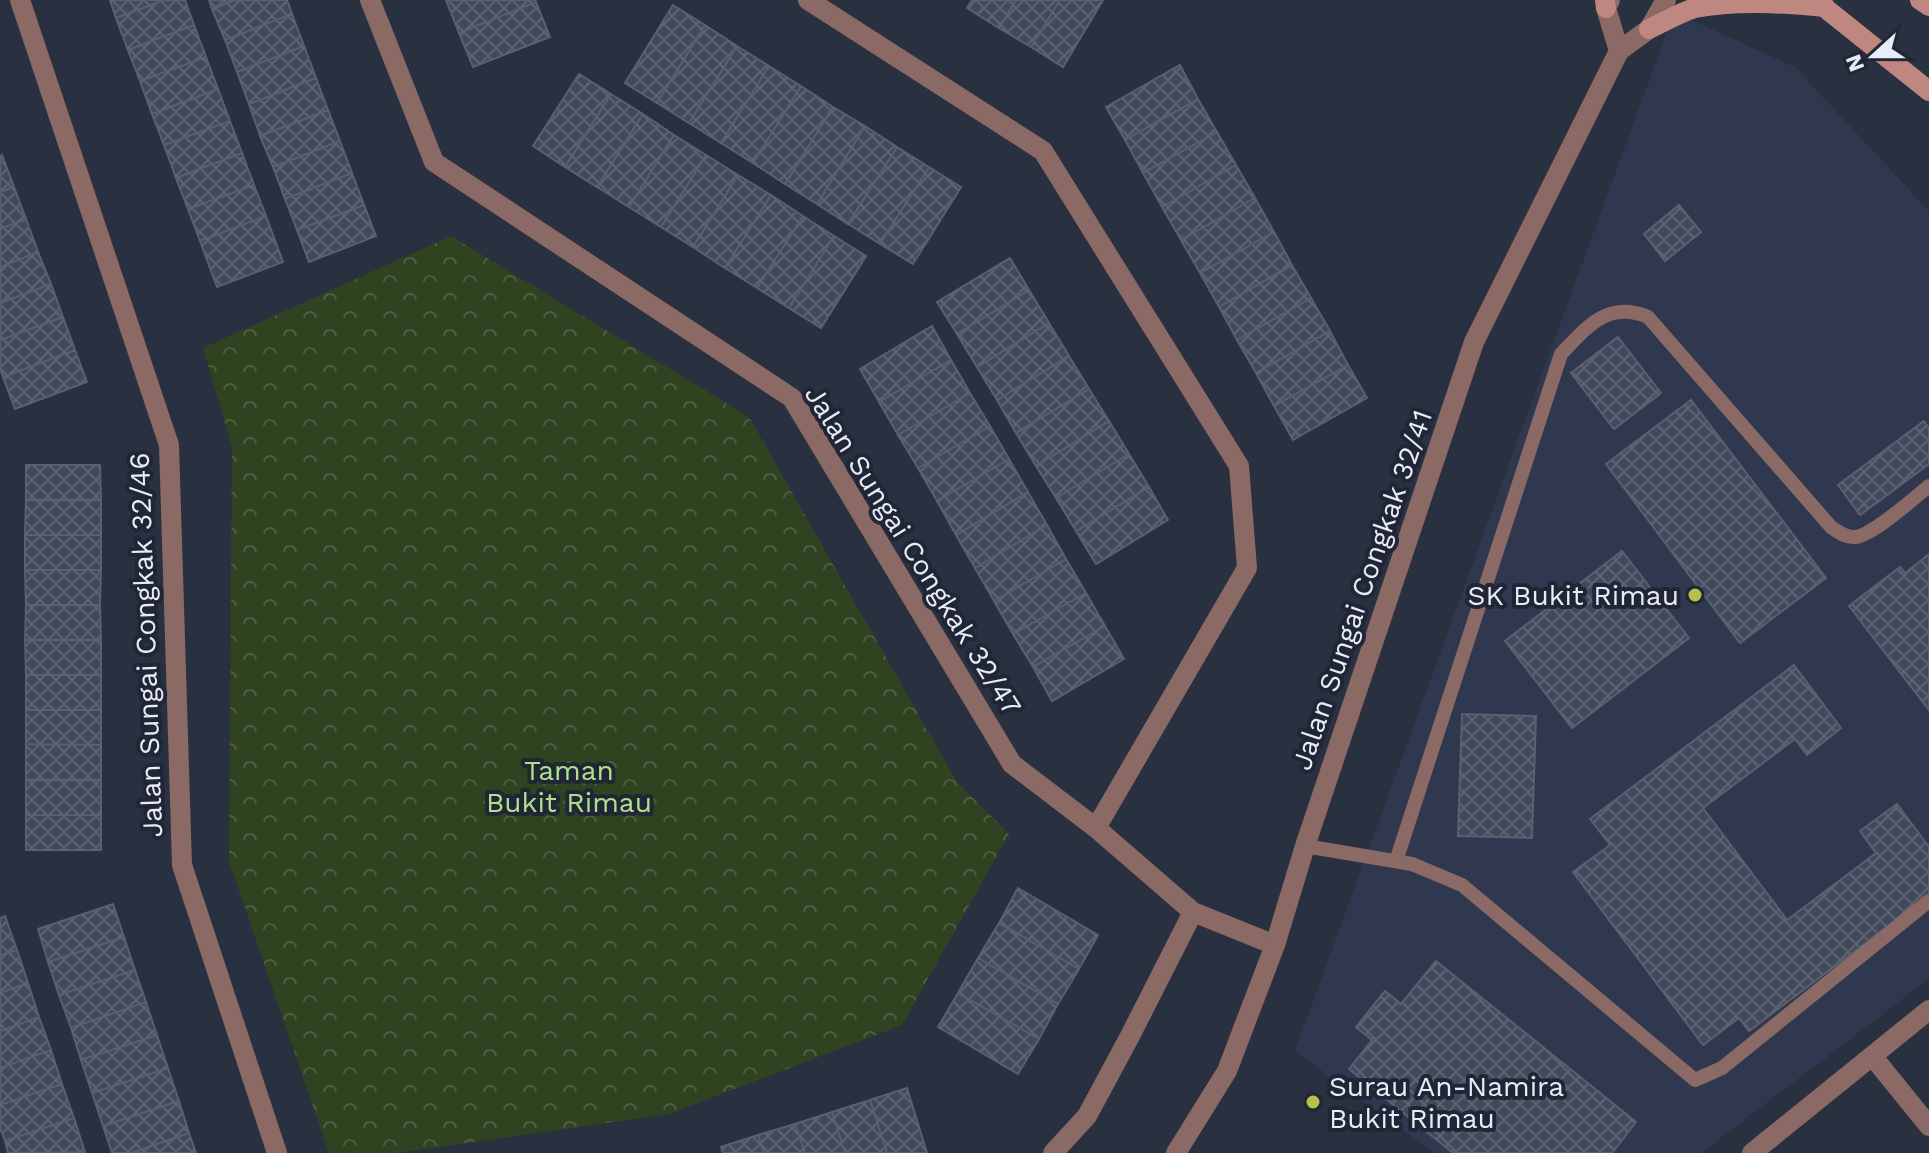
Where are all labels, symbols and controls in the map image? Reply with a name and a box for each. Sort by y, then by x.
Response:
north arrow [1833,16,1913,96]
text: N [1840,51,1869,75]
street label: Jalan Sungai Congkak 32/47 [798,379,1028,721]
street label: Jalan Sungai Congkak 32/41 [1285,406,1439,774]
street label: Jalan Sungai Congkak 32/46 [123,452,169,838]
place label: SK Bukit Rimau [1468,579,1679,612]
marker: SK Bukit Rimau [1686,586,1704,604]
park label: Taman Bukit Rimau [486,754,652,819]
place label: Surau An-Namira Bukit Rimau [1329,1070,1564,1135]
marker: Surau An-Namira Bukit Rimau [1304,1093,1322,1111]

